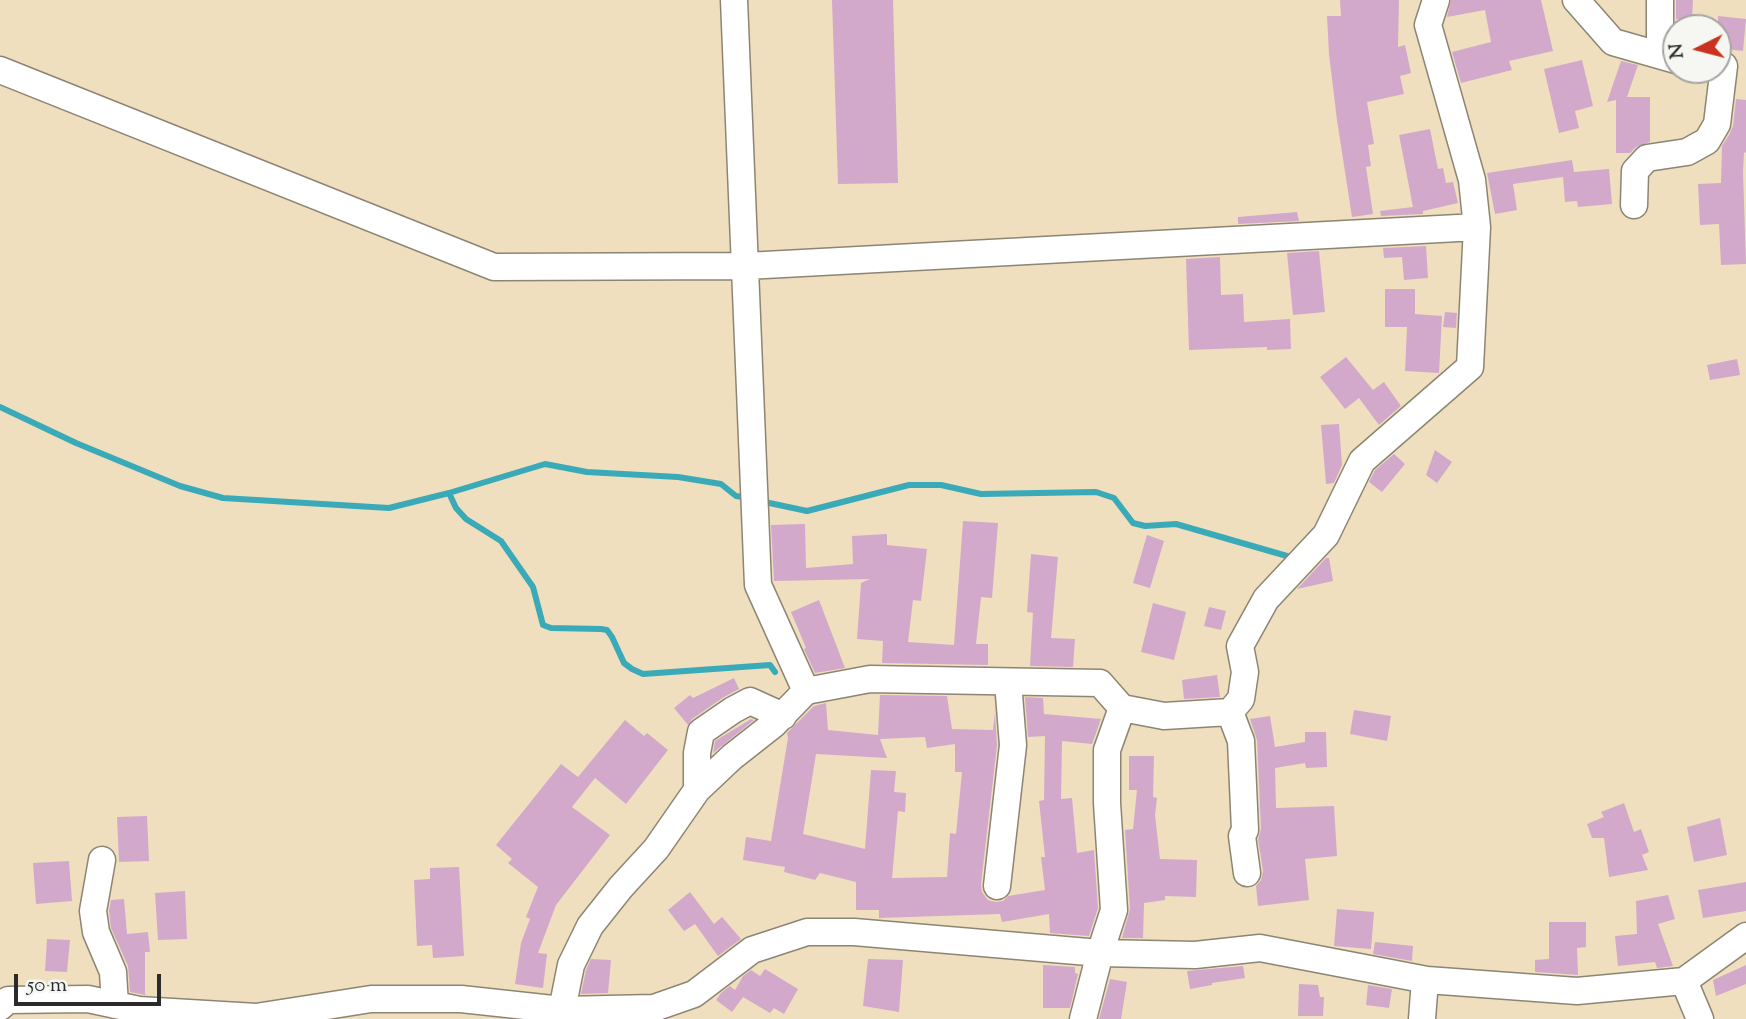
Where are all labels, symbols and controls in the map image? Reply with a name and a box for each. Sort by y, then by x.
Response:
north arrow [1662,14,1732,84]
text: N [1663,42,1692,60]
scale bar [18,960,164,1004]
text: 50 m [27,971,67,1001]

